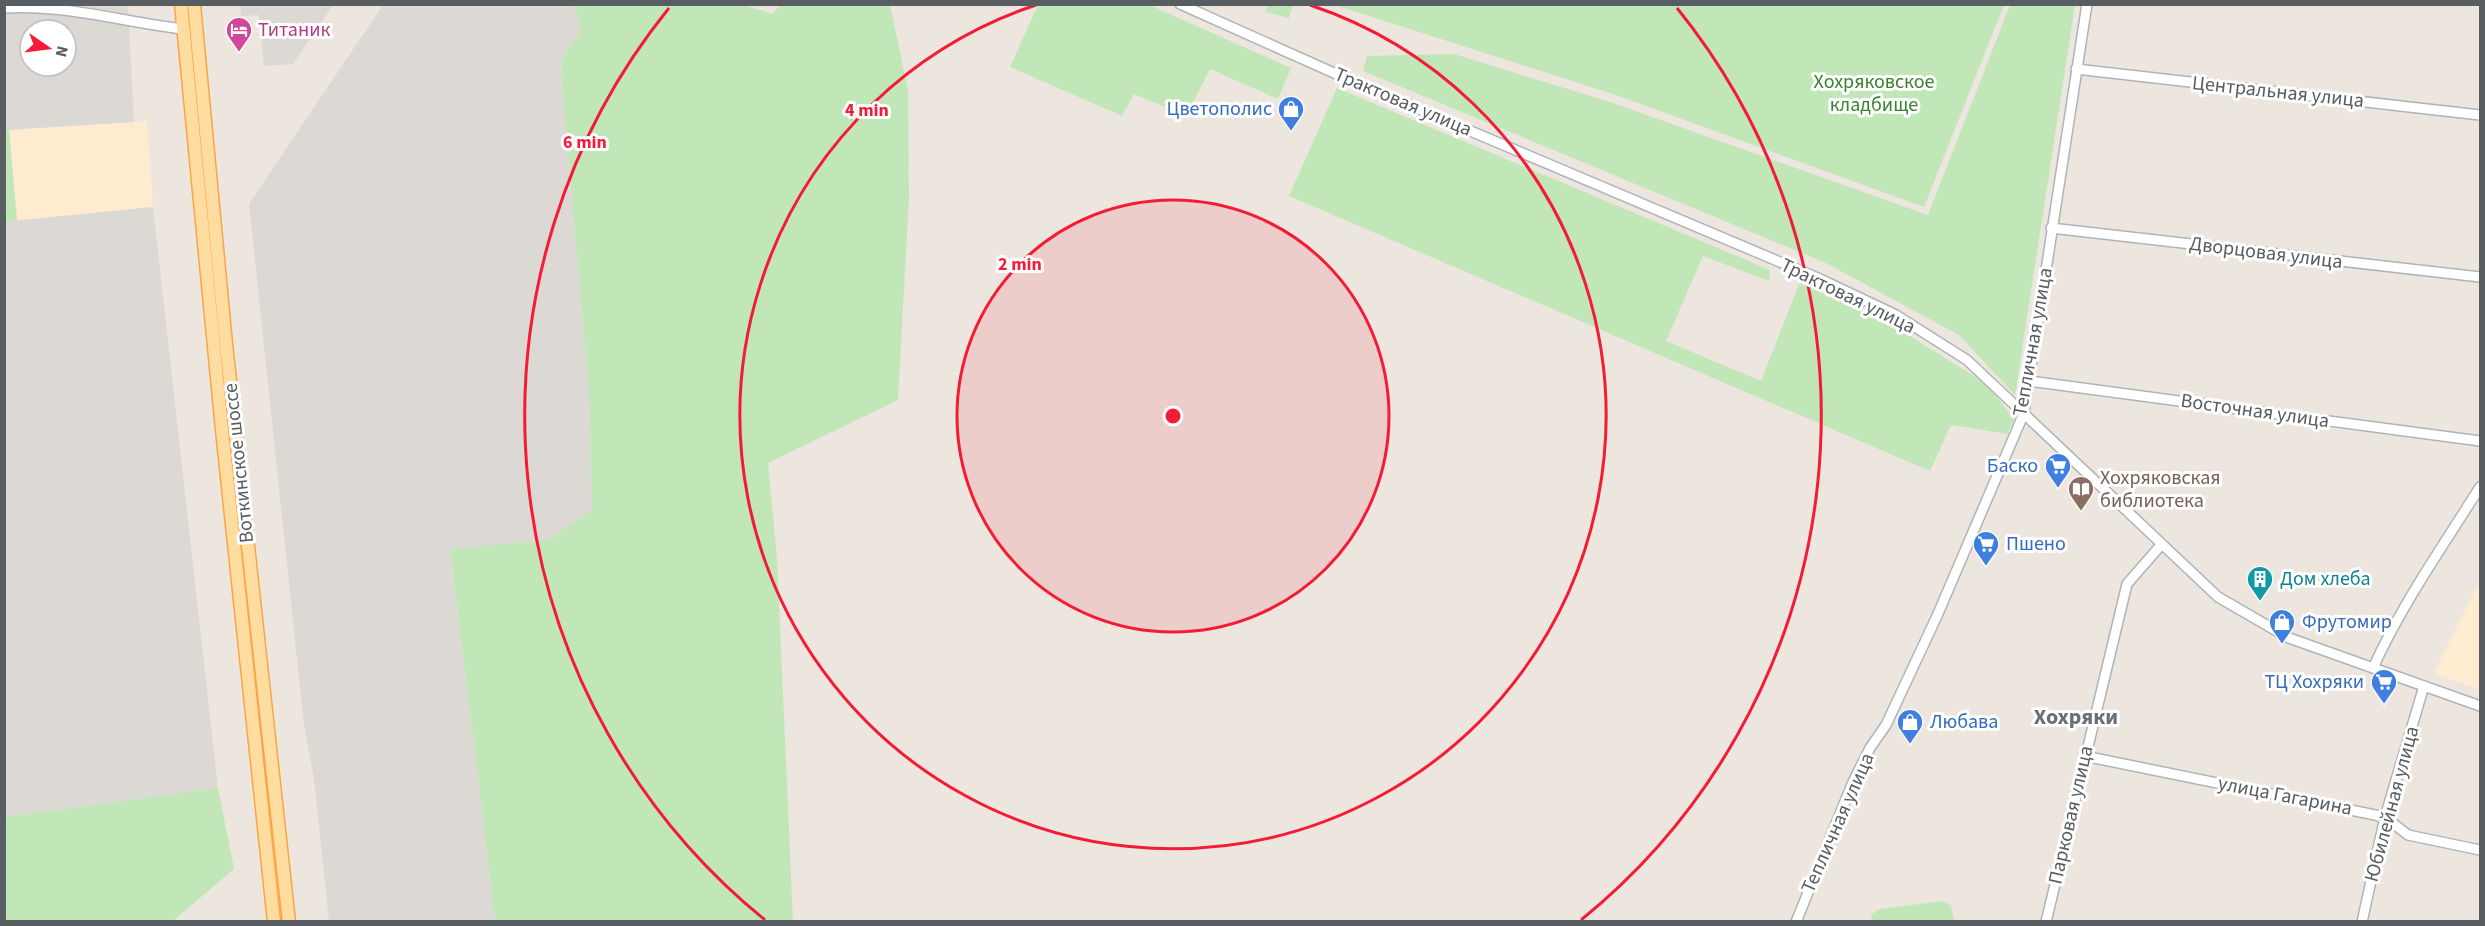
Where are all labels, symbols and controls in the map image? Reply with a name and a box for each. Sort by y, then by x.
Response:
hotel icon: Титаник [224,15,254,53]
place label: Титаник [258,16,330,44]
north arrow [18,18,78,78]
text: N [50,44,74,59]
street label: Трактовая улица [1330,60,1476,144]
park label: Хохряковское кладбище [1814,68,1934,119]
street label: Центральная улица [2191,69,2365,115]
shop icon: Цветополис [1276,94,1306,132]
place label: Цветополис [1166,95,1272,123]
text: 4 min [845,98,889,123]
text: 6 min [563,130,607,155]
street label: Дворцовая улица [2188,230,2344,276]
street label: Трактовая улица [1776,251,1920,341]
text: 2 min [998,252,1042,277]
street label: Тепличная улица [2006,265,2060,419]
street label: Воткинское шоссе [217,382,261,544]
street label: Восточная улица [2179,387,2331,435]
centre of rings [1163,406,1183,426]
supermarket icon: Баско [2043,451,2073,489]
place label: Баско [1987,452,2038,480]
place label: Хохряковская библиотека [2100,464,2221,515]
library icon: Хохряковская библиотека [2066,474,2096,512]
supermarket icon: Пшено [1971,529,2001,567]
place label: Пшено [2006,530,2066,558]
building icon: Дом хлеба [2245,564,2275,602]
place label: Дом хлеба [2280,565,2371,593]
shop icon: Фрутомир [2267,607,2297,645]
place label: Фрутомир [2302,608,2392,636]
supermarket icon: ТЦ Хохряки [2369,667,2399,705]
place label: ТЦ Хохряки [2264,668,2364,696]
district label: Хохряки [2034,701,2118,733]
shop icon: Любава [1895,707,1925,745]
place label: Любава [1930,708,1998,736]
street label: Юбилейная улица [2358,723,2426,885]
street label: Парковая улица [2041,743,2101,887]
street label: Тепличная улица [1795,749,1881,897]
street label: улица Гагарина [2216,769,2354,823]

